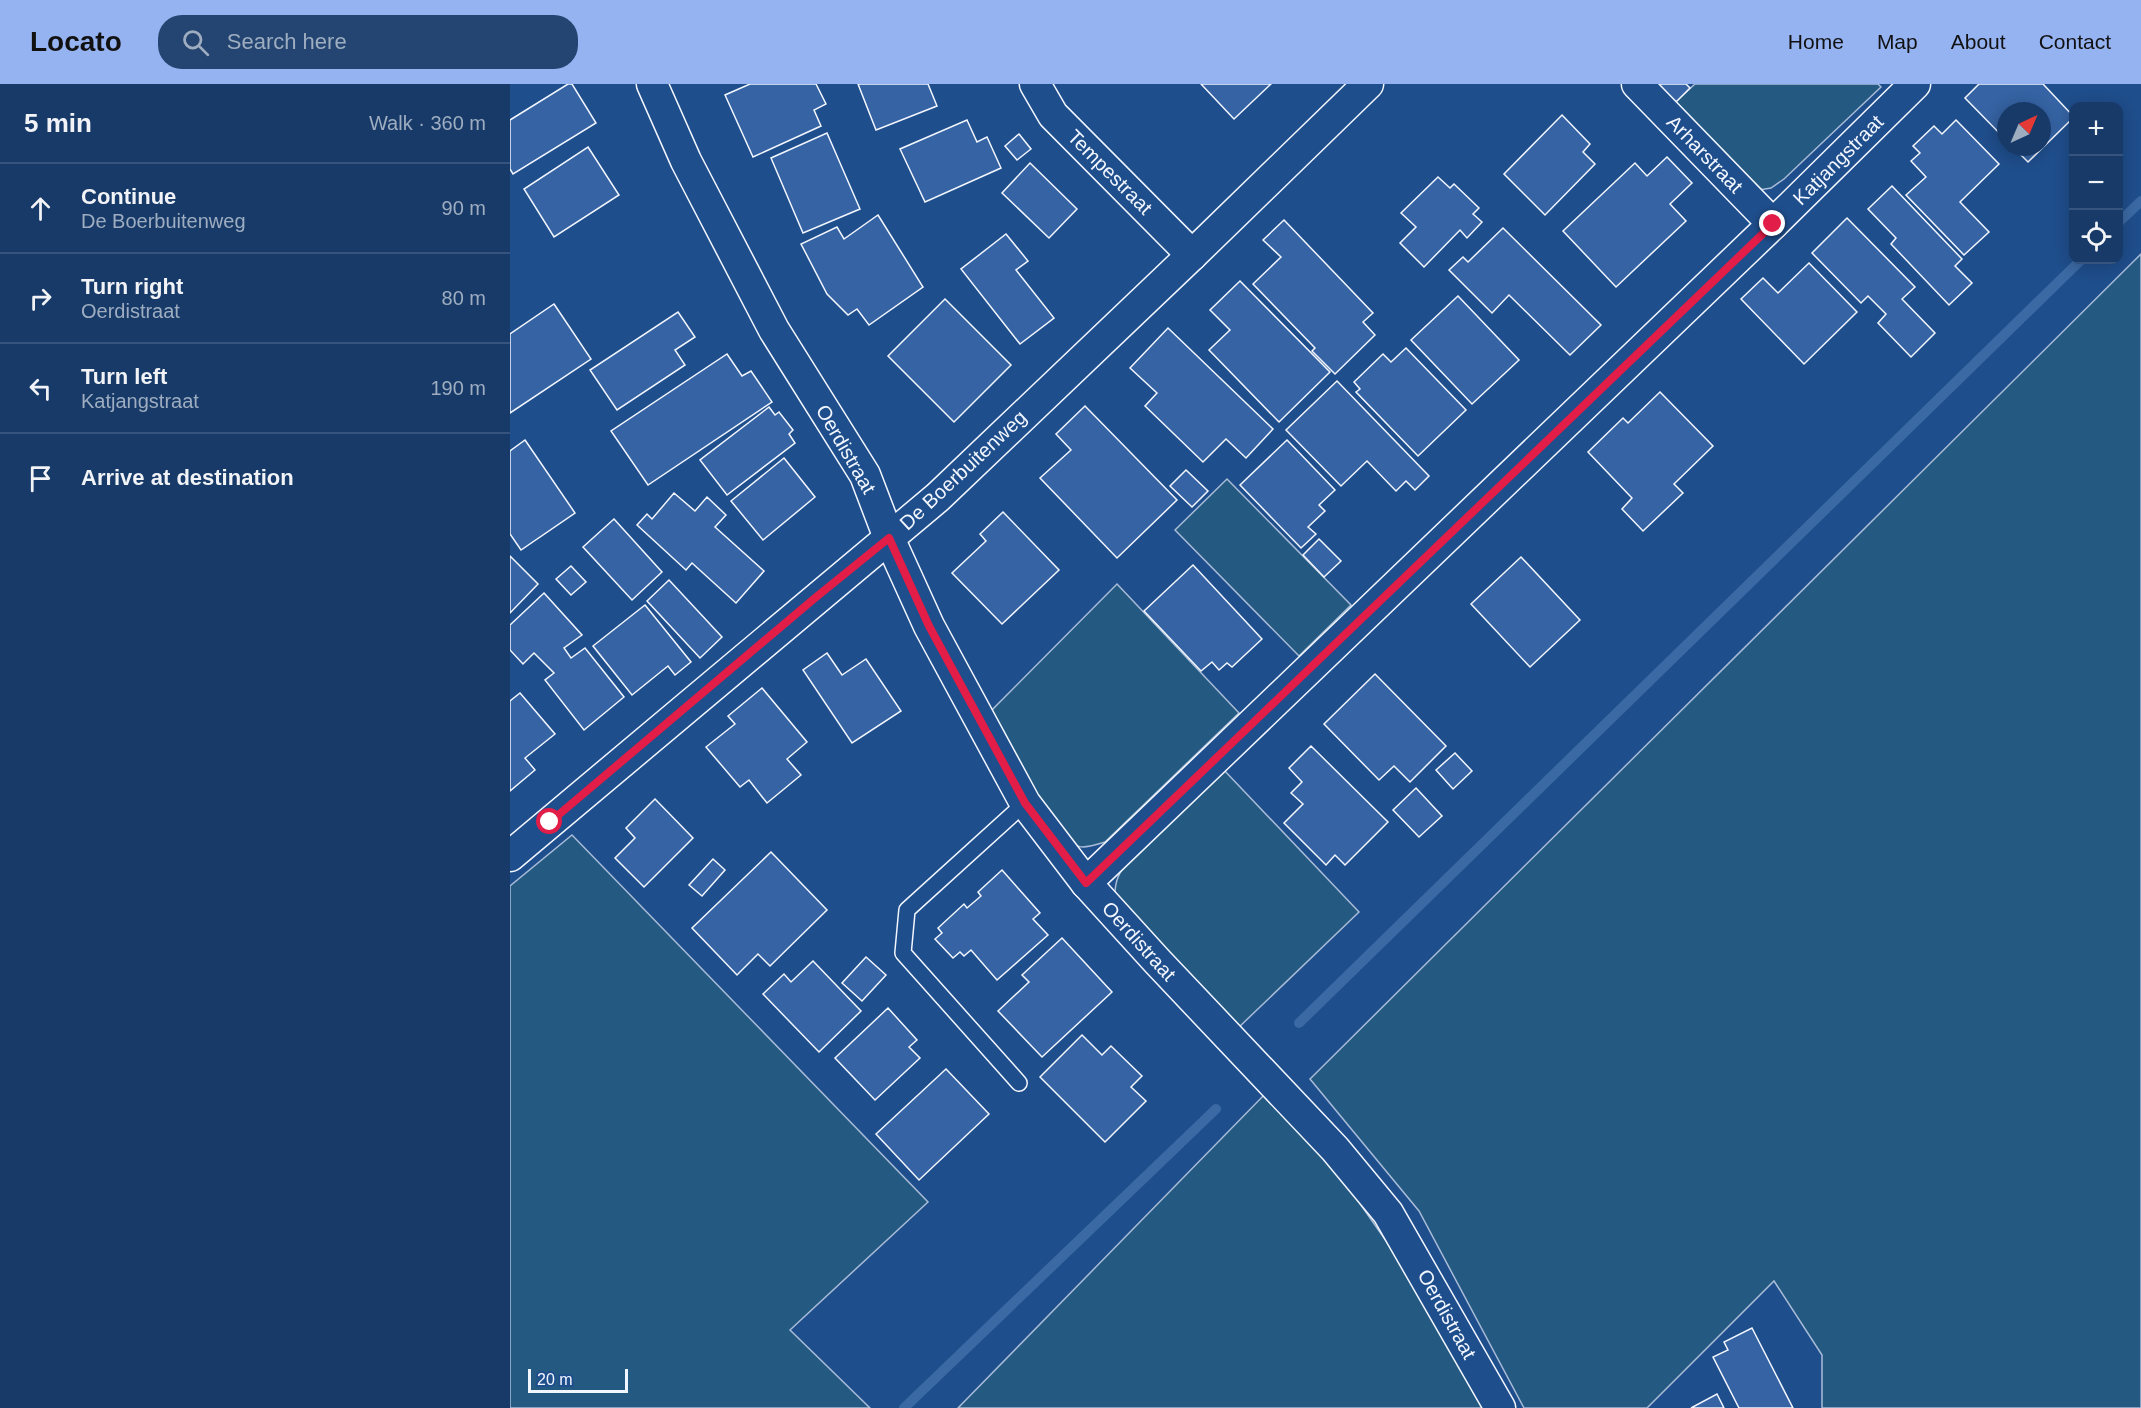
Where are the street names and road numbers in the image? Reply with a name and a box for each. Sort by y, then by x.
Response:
street label: Katjangstraat [1789,110,1888,209]
street label: Arharstraat [1663,111,1748,198]
street label: Tempestraat [1063,125,1157,219]
street label: Oerdistraat [812,401,880,498]
street label: De Boerbuitenweg [895,406,1031,534]
street label: Oerdistraat [1098,897,1181,985]
street label: Oerdistraat [1413,1265,1481,1363]

